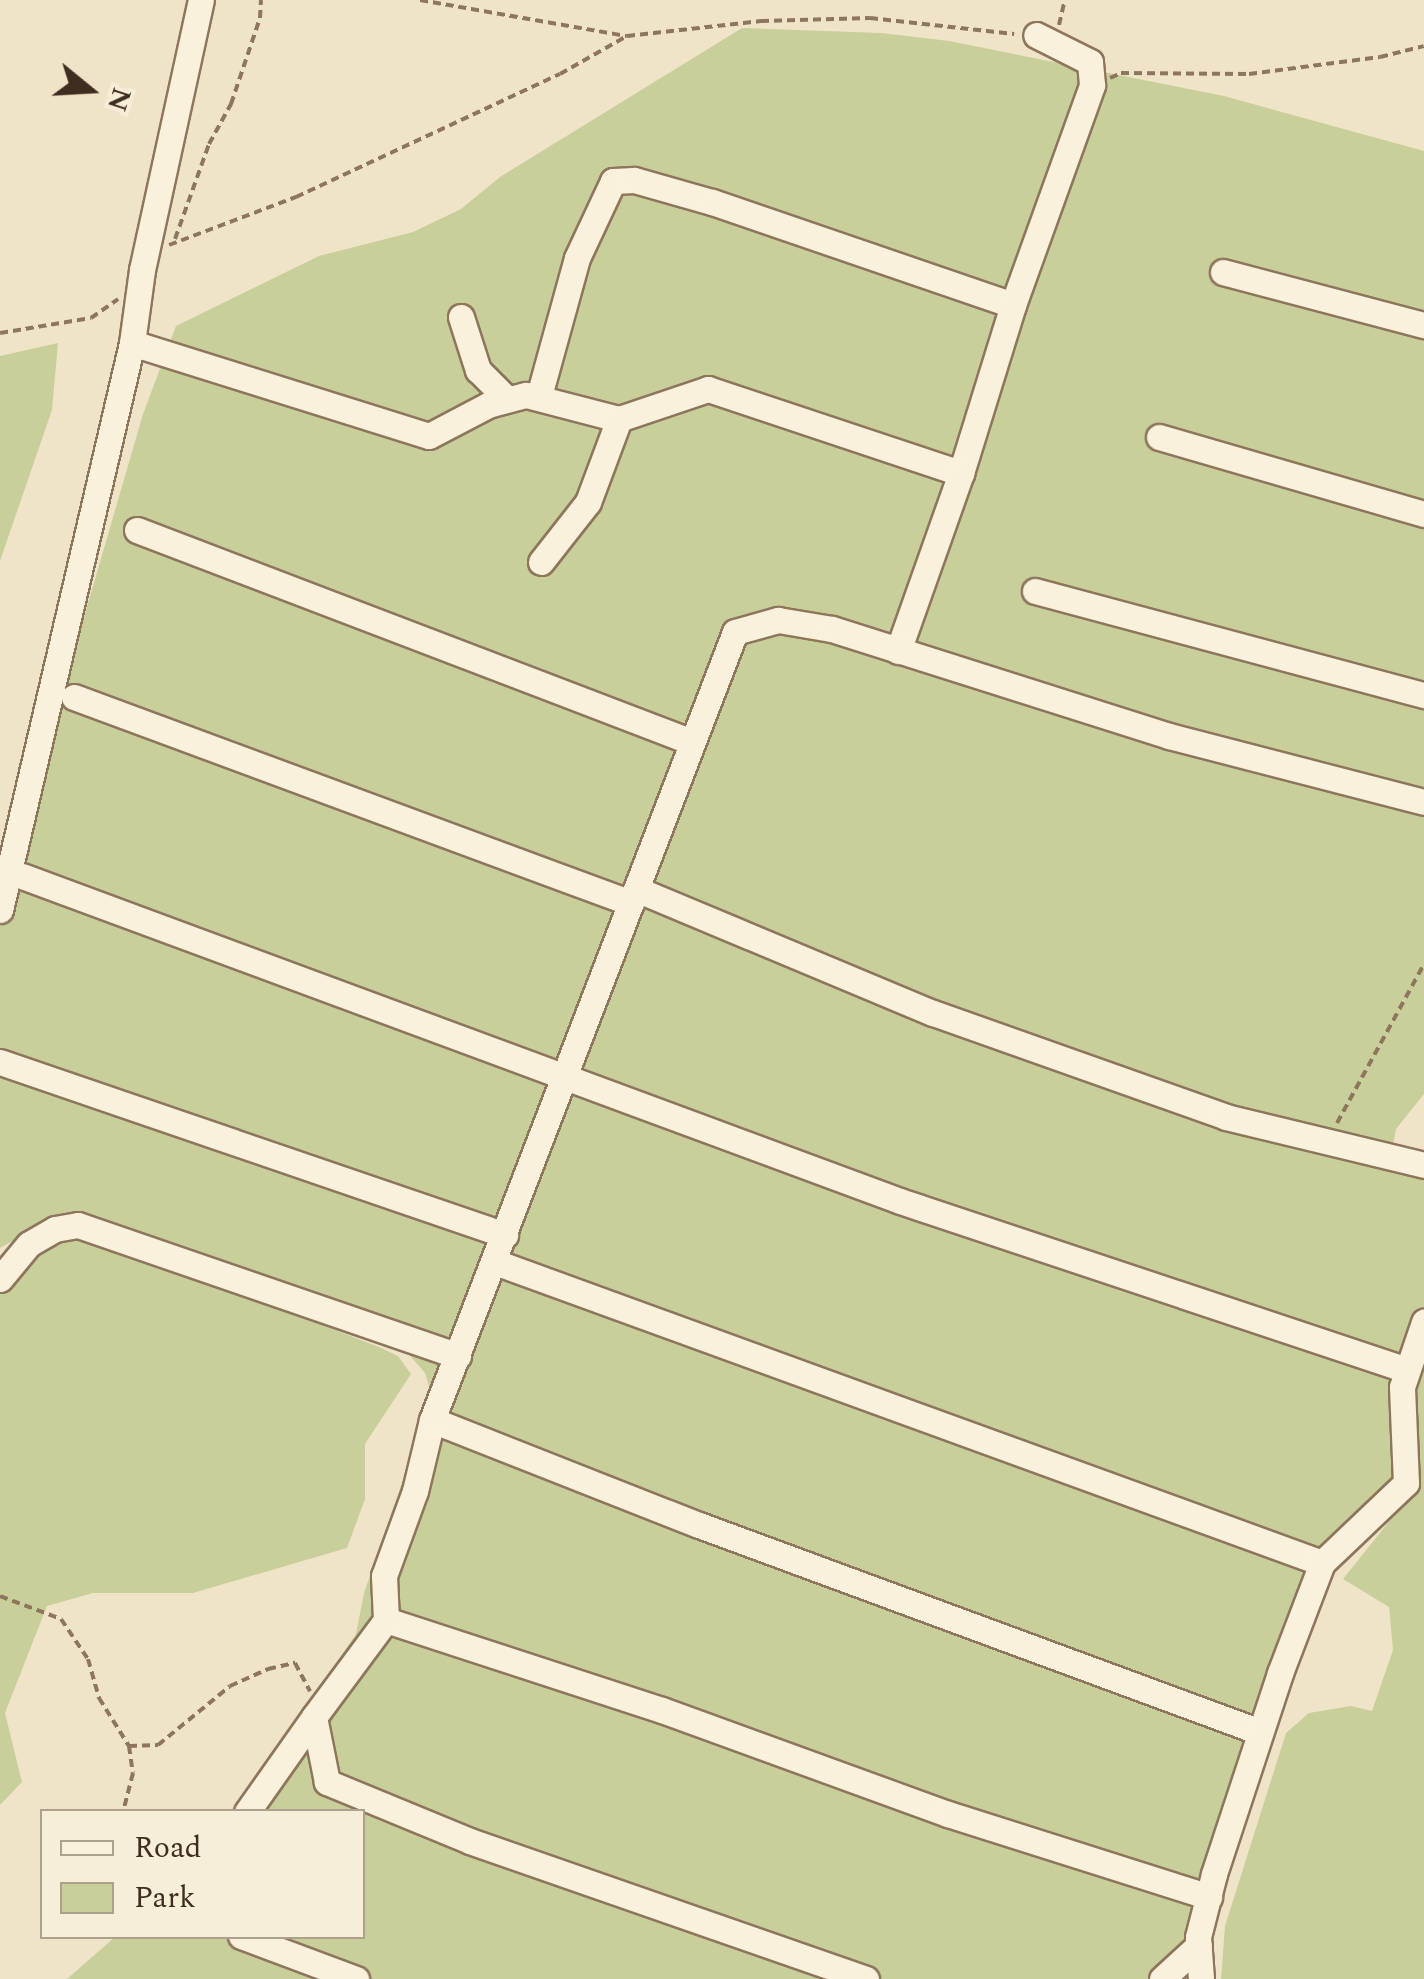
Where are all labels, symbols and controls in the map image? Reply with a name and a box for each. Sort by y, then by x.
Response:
north arrow [40,40,140,140]
text: N [95,82,143,117]
legend [40,1809,365,1939]
text: Road [134,1825,202,1871]
text: Park [134,1875,196,1921]

